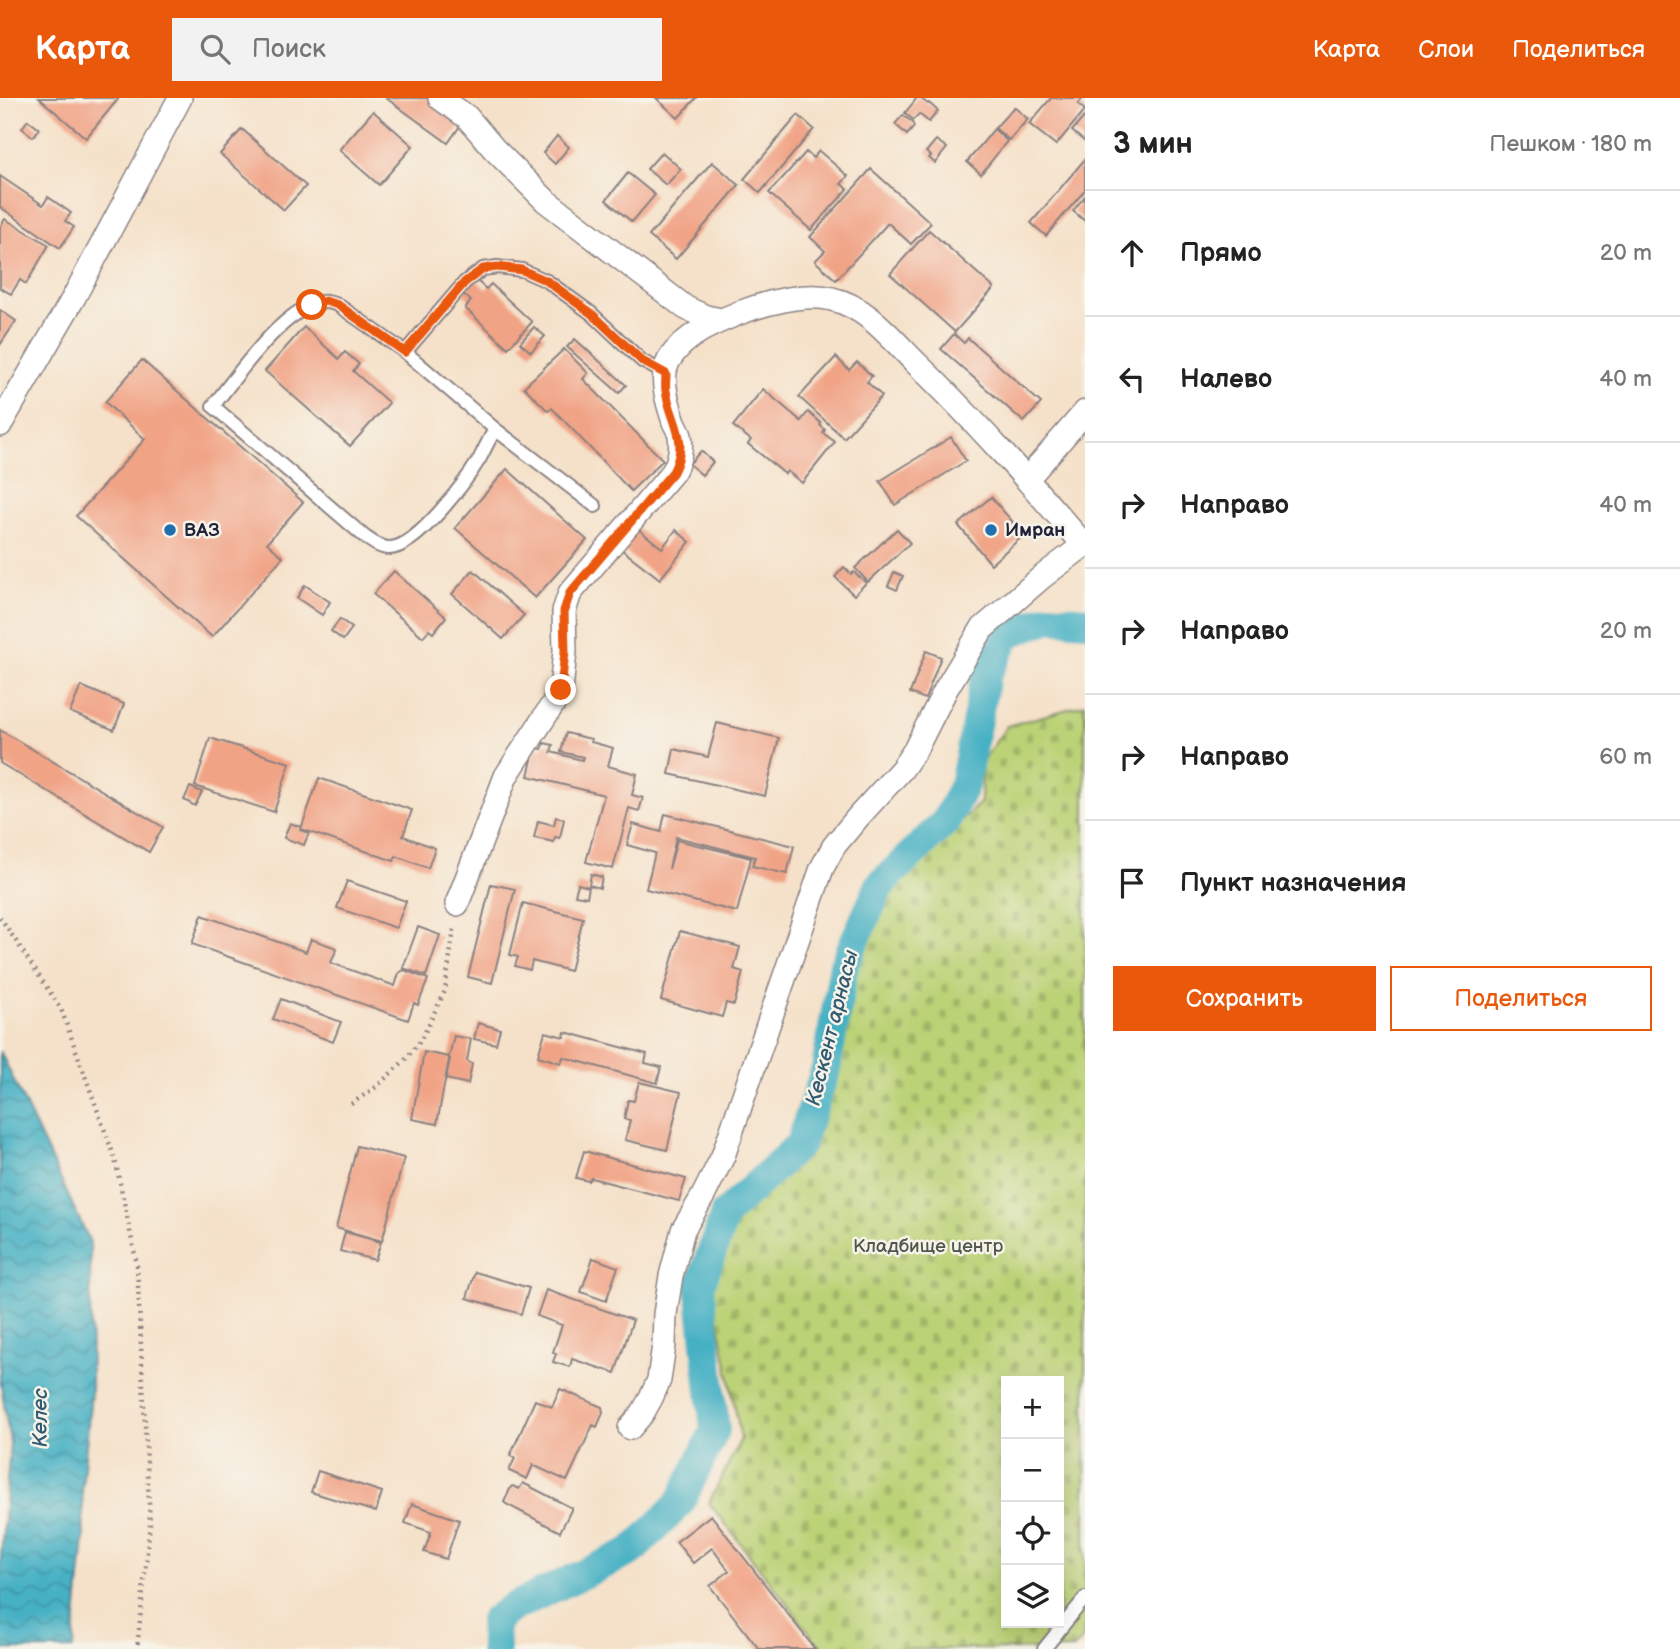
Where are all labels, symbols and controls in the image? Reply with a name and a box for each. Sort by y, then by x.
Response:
search box [172,18,662,81]
text: Карта [35,29,130,69]
icon: search [196,30,234,68]
text: Поиск [252,34,326,65]
text: Карта [1313,35,1380,64]
text: Слои [1418,35,1474,64]
text: Поделиться [1512,35,1645,64]
text: 3 мин [1113,126,1193,162]
text: Пешком · 180 m [1489,130,1652,158]
icon: ahead [1113,234,1151,272]
text: Прямо [1180,238,1262,269]
text: 20 m [1600,239,1652,267]
route start [296,289,327,320]
icon: left [1113,360,1151,398]
text: Налево [1180,364,1272,395]
text: 40 m [1599,365,1652,393]
icon: right [1113,486,1151,524]
text: Направо [1180,490,1289,521]
text: 40 m [1599,491,1652,519]
place label: ВАЗ [184,519,220,542]
place label: Имран [1005,519,1065,542]
marker: ВАЗ [162,522,178,538]
marker: Имран [983,522,999,538]
icon: right [1113,612,1151,650]
text: Направо [1180,616,1289,647]
text: 20 m [1600,617,1652,645]
route end [545,674,576,705]
icon: right [1113,738,1151,776]
text: Направо [1180,742,1289,773]
text: 60 m [1599,743,1652,771]
icon: arrive [1113,864,1151,902]
text: Пункт назначения [1180,868,1406,899]
water label: Кескент арнасы [801,947,863,1109]
button: Сохранить [1113,966,1376,1031]
button: Поделиться [1390,966,1652,1031]
park label: Кладбище центр [853,1235,1003,1258]
map controls [1001,1376,1064,1628]
button: + [1001,1376,1064,1439]
water label: Келес [28,1388,53,1448]
button: − [1001,1439,1064,1502]
button: locate [1001,1502,1064,1565]
button: layers [1001,1565,1064,1628]

